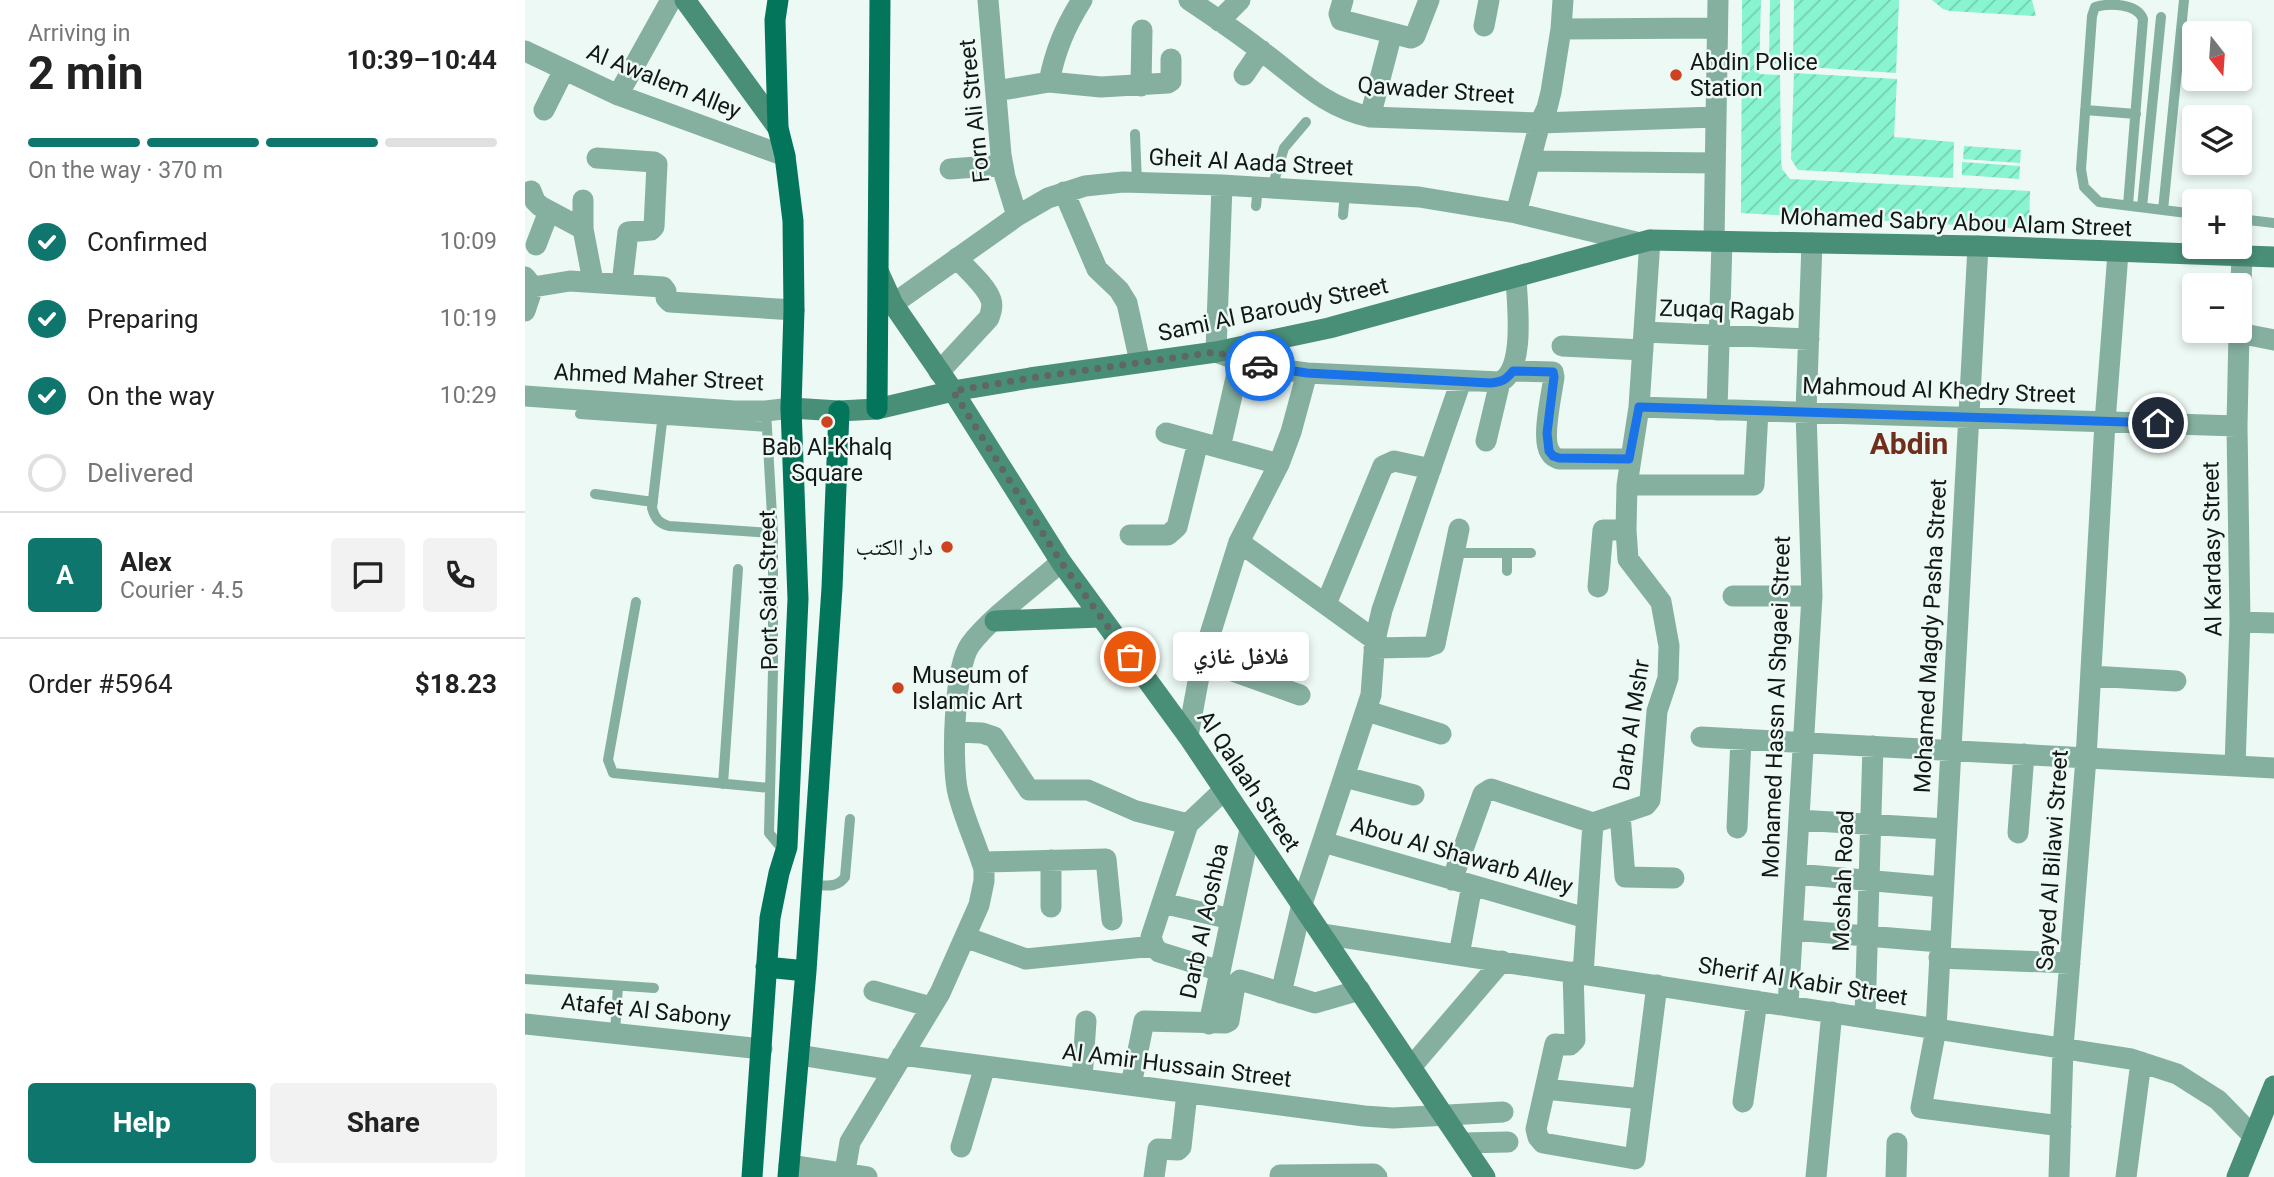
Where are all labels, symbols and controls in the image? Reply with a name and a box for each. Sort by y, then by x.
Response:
text: Arriving in [28,20,131,47]
north arrow [2182,21,2252,91]
map controls [2182,21,2252,343]
street label: Al Awalem Alley [583,38,745,125]
street label: Forn Ali Street [954,38,995,184]
text: 10:39–10:44 [347,45,497,75]
text: 2 min [28,46,144,100]
place label: Abdin Police Station [1690,49,1818,102]
marker: Abdin Police Station [1668,67,1684,83]
street label: Qawader Street [1356,72,1515,109]
button: layers [2182,105,2252,175]
street label: Gheit Al Aada Street [1148,144,1354,181]
text: On the way · 370 m [28,157,223,184]
button: + [2182,189,2252,259]
street label: Mohamed Sabry Abou Alam Street [1780,203,2132,242]
icon: check [28,223,66,261]
text: Confirmed [87,227,208,257]
text: 10:09 [440,228,497,255]
street label: Sami Al Baroudy Street [1156,272,1391,347]
button: − [2182,273,2252,343]
street label: Zuqaq Ragab [1659,295,1795,326]
icon: check [28,300,66,338]
text: Preparing [87,304,199,334]
text: 10:19 [440,305,497,332]
courier [1225,331,1295,401]
icon: car [1241,347,1279,385]
street label: Ahmed Maher Street [553,359,765,396]
street label: Mahmoud Al Khedry Street [1802,372,2076,409]
icon: check [28,377,66,415]
text: On the way [87,381,215,411]
text: 10:29 [440,382,497,409]
pin [2128,393,2188,453]
icon: home [2139,404,2177,442]
marker: Bab Al-Khalq Square [819,414,835,430]
district label: Abdin [1870,426,1948,461]
place label: Bab Al-Khalq Square [762,434,892,487]
text: Delivered [87,458,194,488]
street label: Al Kardasy Street [2197,461,2228,637]
street label: Mohamed Magdy Pasha Street [1909,478,1952,794]
street label: Port Said Street [754,510,783,670]
place label: دار الكتب [855,534,933,561]
street label: Mohamed Hassn Al Shgaei Street [1757,535,1796,879]
button: chat [331,538,405,612]
button: phone [423,538,497,612]
marker: دار الكتب [939,539,955,555]
text: Alex [120,547,172,577]
text: A [56,560,74,590]
text: Courier · 4.5 [120,577,243,604]
pin [1100,627,1160,687]
callout: فلافل غازي [1172,632,1309,682]
icon: bag [1111,638,1149,676]
text: فلافل غازي [1193,643,1289,670]
street label: Darb Al Mshr [1608,657,1655,793]
place label: Museum of Islamic Art [912,662,1029,715]
text: Order #5964 [28,669,173,699]
text: $18.23 [415,669,497,699]
marker: Museum of Islamic Art [890,680,906,696]
street label: Al Qalaah Street [1191,706,1306,857]
street label: Sayed Al Bilawi Street [2031,749,2074,971]
street label: Moshah Road [1828,810,1859,952]
street label: Abou Al Shawarb Alley [1348,811,1576,900]
street label: Darb Al Aoshba [1175,841,1234,1001]
street label: Sherif Al Kabir Street [1696,952,1910,1011]
street label: Atafet Al Sabony [560,988,732,1033]
street label: Al Amir Hussain Street [1061,1038,1293,1093]
button: Help [28,1083,256,1163]
button: Share [270,1083,497,1163]

